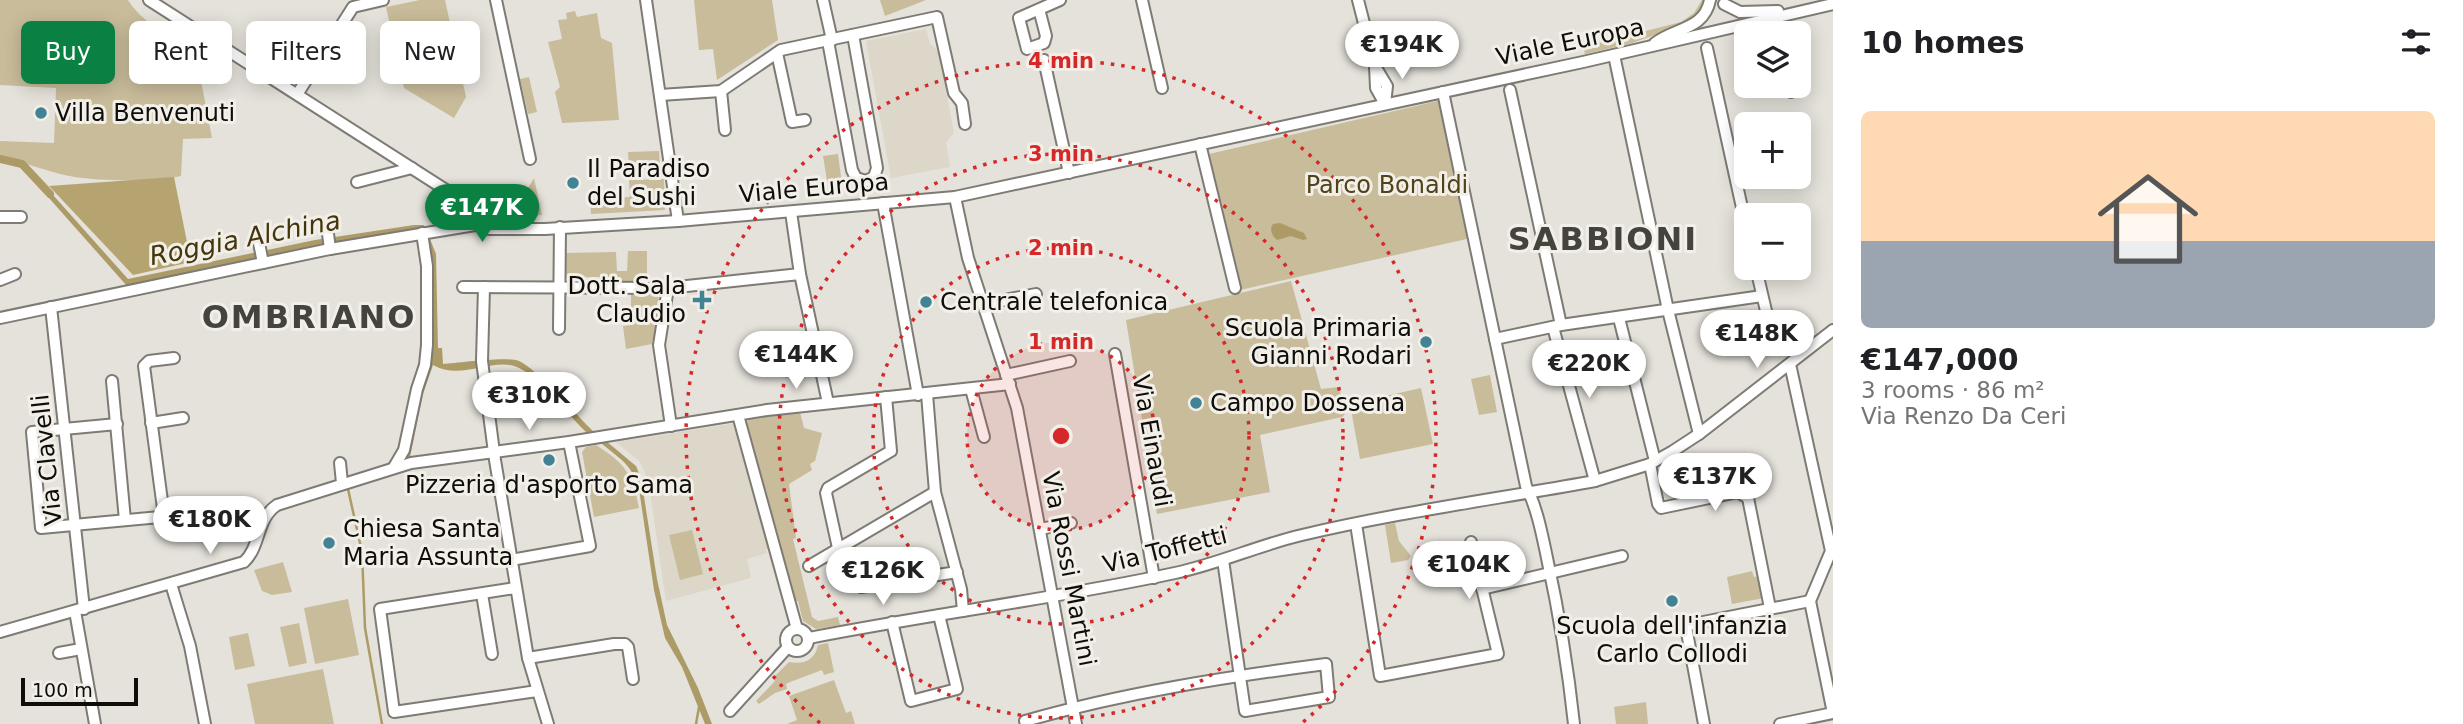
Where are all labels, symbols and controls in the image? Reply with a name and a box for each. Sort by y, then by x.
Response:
street label: Viale Europa [1493,13,1647,71]
chip: Buy [21,21,115,84]
chip: Rent [129,21,232,84]
chip: Filters [246,21,366,84]
chip: New [380,21,480,84]
map controls [1734,21,1811,280]
button: layers [1734,21,1811,98]
pin: €194K [1353,22,1451,81]
icon: filters [2397,23,2435,61]
text: 10 homes [1861,25,2025,60]
text: €194K [1361,31,1443,57]
text: 4 min [1028,49,1094,73]
place label: Villa Benvenuti [55,99,235,127]
marker: Villa Benvenuti [33,105,49,121]
button: + [1734,112,1811,189]
text: 3 min [1028,142,1094,166]
place label: Il Paradiso del Sushi [587,155,710,211]
icon: home [2085,156,2211,282]
street label: Viale Europa [738,167,890,209]
park label: Parco Bonaldi [1306,171,1468,199]
marker: Il Paradiso del Sushi [565,175,581,191]
pin: €147K [433,184,531,244]
text: €147K [441,194,523,220]
button: − [1734,203,1811,280]
water label: Roggia Alchina [147,205,343,271]
district label: SABBIONI [1508,220,1698,258]
text: 2 min [1028,236,1094,260]
place label: Dott. Sala Claudio [567,272,686,328]
place label: Centrale telefonica [940,288,1168,316]
marker: Dott. Sala Claudio [692,290,712,310]
marker: Centrale telefonica [918,294,934,310]
district label: OMBRIANO [202,298,416,336]
pin: €148K [1708,310,1806,370]
place label: Scuola Primaria Gianni Rodari [1225,314,1412,370]
text: €148K [1716,320,1798,346]
text: 1 min [1028,330,1094,354]
pin: €144K [747,332,845,391]
marker: Scuola Primaria Gianni Rodari [1418,334,1434,350]
pin: €220K [1540,340,1638,400]
text: €144K [755,341,837,367]
text: €147,000 [1861,342,2019,377]
text: €220K [1548,350,1630,376]
pin: €310K [480,372,578,432]
street label: Via Einaudi [1127,373,1177,509]
text: 3 rooms · 86 m² [1861,377,2045,403]
text: €310K [488,382,570,408]
place label: Campo Dossena [1210,389,1405,417]
street label: Via Clavelli [26,393,68,527]
marker: Campo Dossena [1188,395,1204,411]
text: Via Renzo Da Ceri [1861,403,2066,429]
centre of rings [1049,424,1073,448]
marker: Pizzeria d'asporto Sama [541,452,557,468]
pin: €137K [1666,454,1764,513]
text: €137K [1674,463,1756,489]
street label: Via Rossi Martini [1036,469,1102,669]
place label: Pizzeria d'asporto Sama [405,471,693,499]
pin: €180K [161,496,259,556]
text: €180K [169,506,251,532]
place label: Chiesa Santa Maria Assunta [343,515,513,571]
street label: Via Toffetti [1100,521,1230,579]
marker: Chiesa Santa Maria Assunta [321,535,337,551]
pin: €104K [1420,542,1518,601]
pin: €126K [834,548,932,607]
text: €104K [1428,551,1510,577]
text: €126K [842,557,924,583]
marker: Scuola dell'infanzia Carlo Collodi [1664,593,1680,609]
place label: Scuola dell'infanzia Carlo Collodi [1556,612,1788,668]
scale bar [21,675,138,707]
text: 100 m [32,679,93,701]

